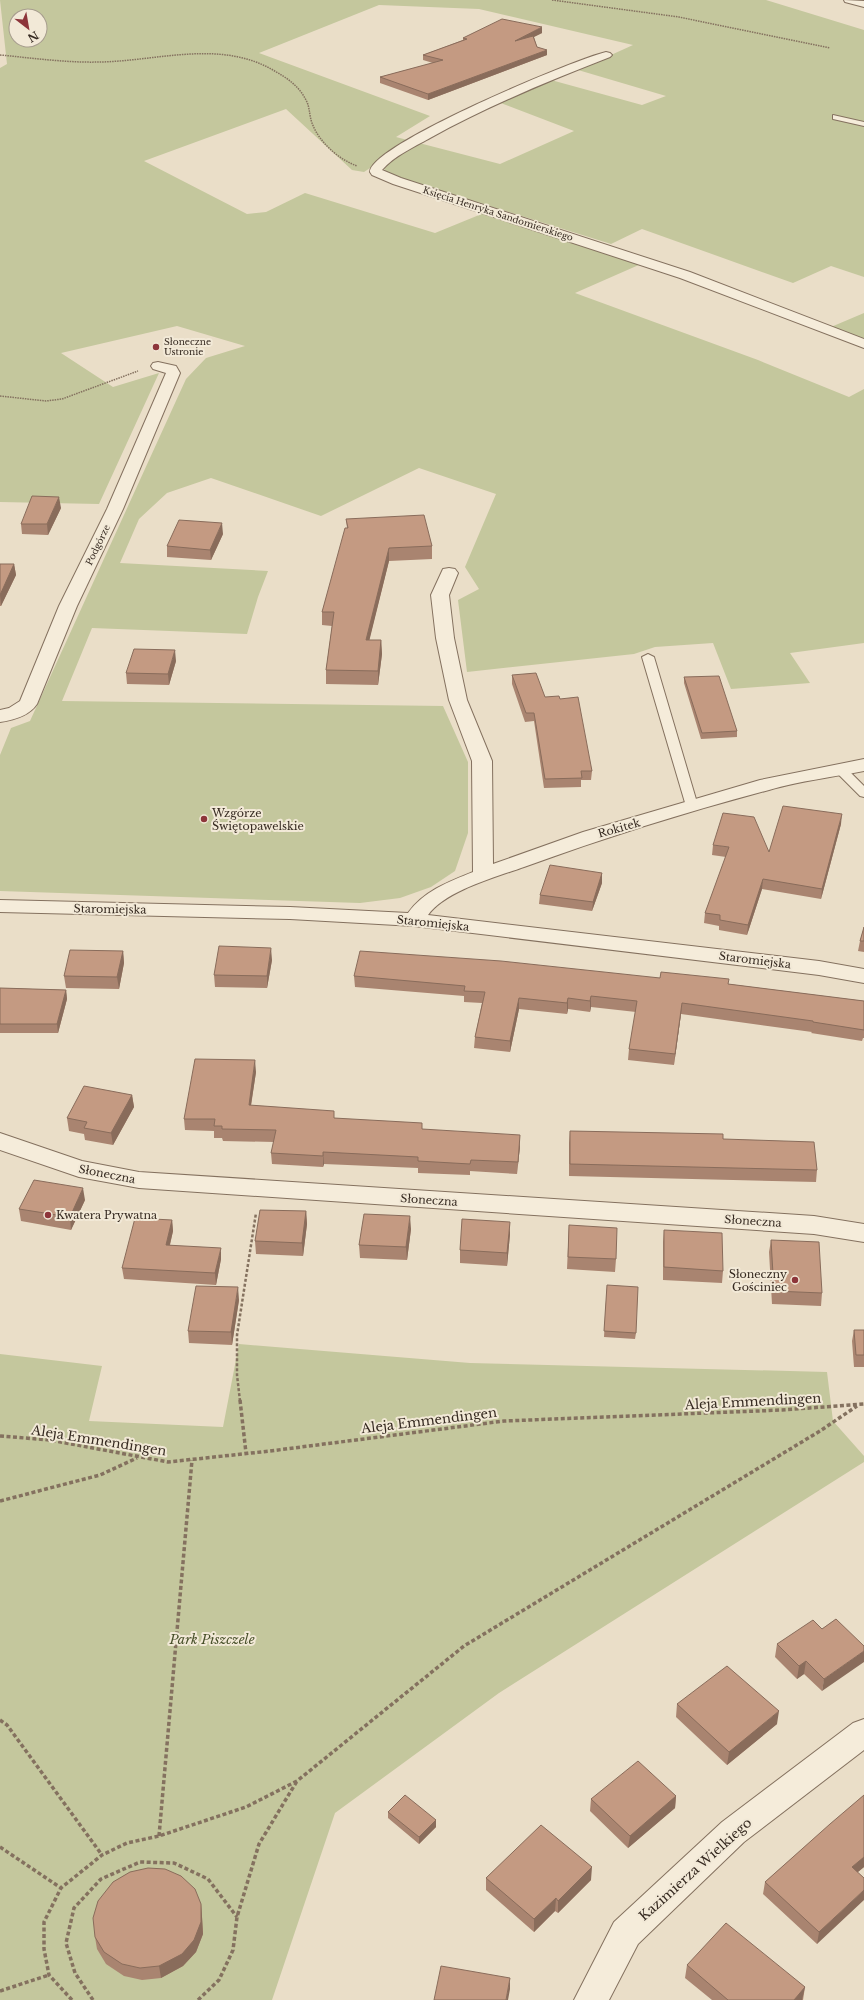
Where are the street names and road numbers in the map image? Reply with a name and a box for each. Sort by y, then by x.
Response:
street label: Księcia Henryka Sandomierskiego [422,184,575,243]
street label: Podgórze [83,523,112,567]
street label: Rokitek [596,815,642,841]
street label: Staromiejska [74,901,147,917]
street label: Staromiejska [396,912,471,934]
street label: Staromiejska [718,949,793,971]
street label: Słoneczna [77,1162,137,1187]
street label: Słoneczna [400,1191,459,1209]
street label: Słoneczna [724,1212,783,1230]
street label: Aleja Emmendingen [683,1389,822,1414]
street label: Aleja Emmendingen [359,1404,498,1437]
street label: Aleja Emmendingen [29,1421,168,1460]
street label: Kazimierza Wielkiego [635,1814,755,1925]

